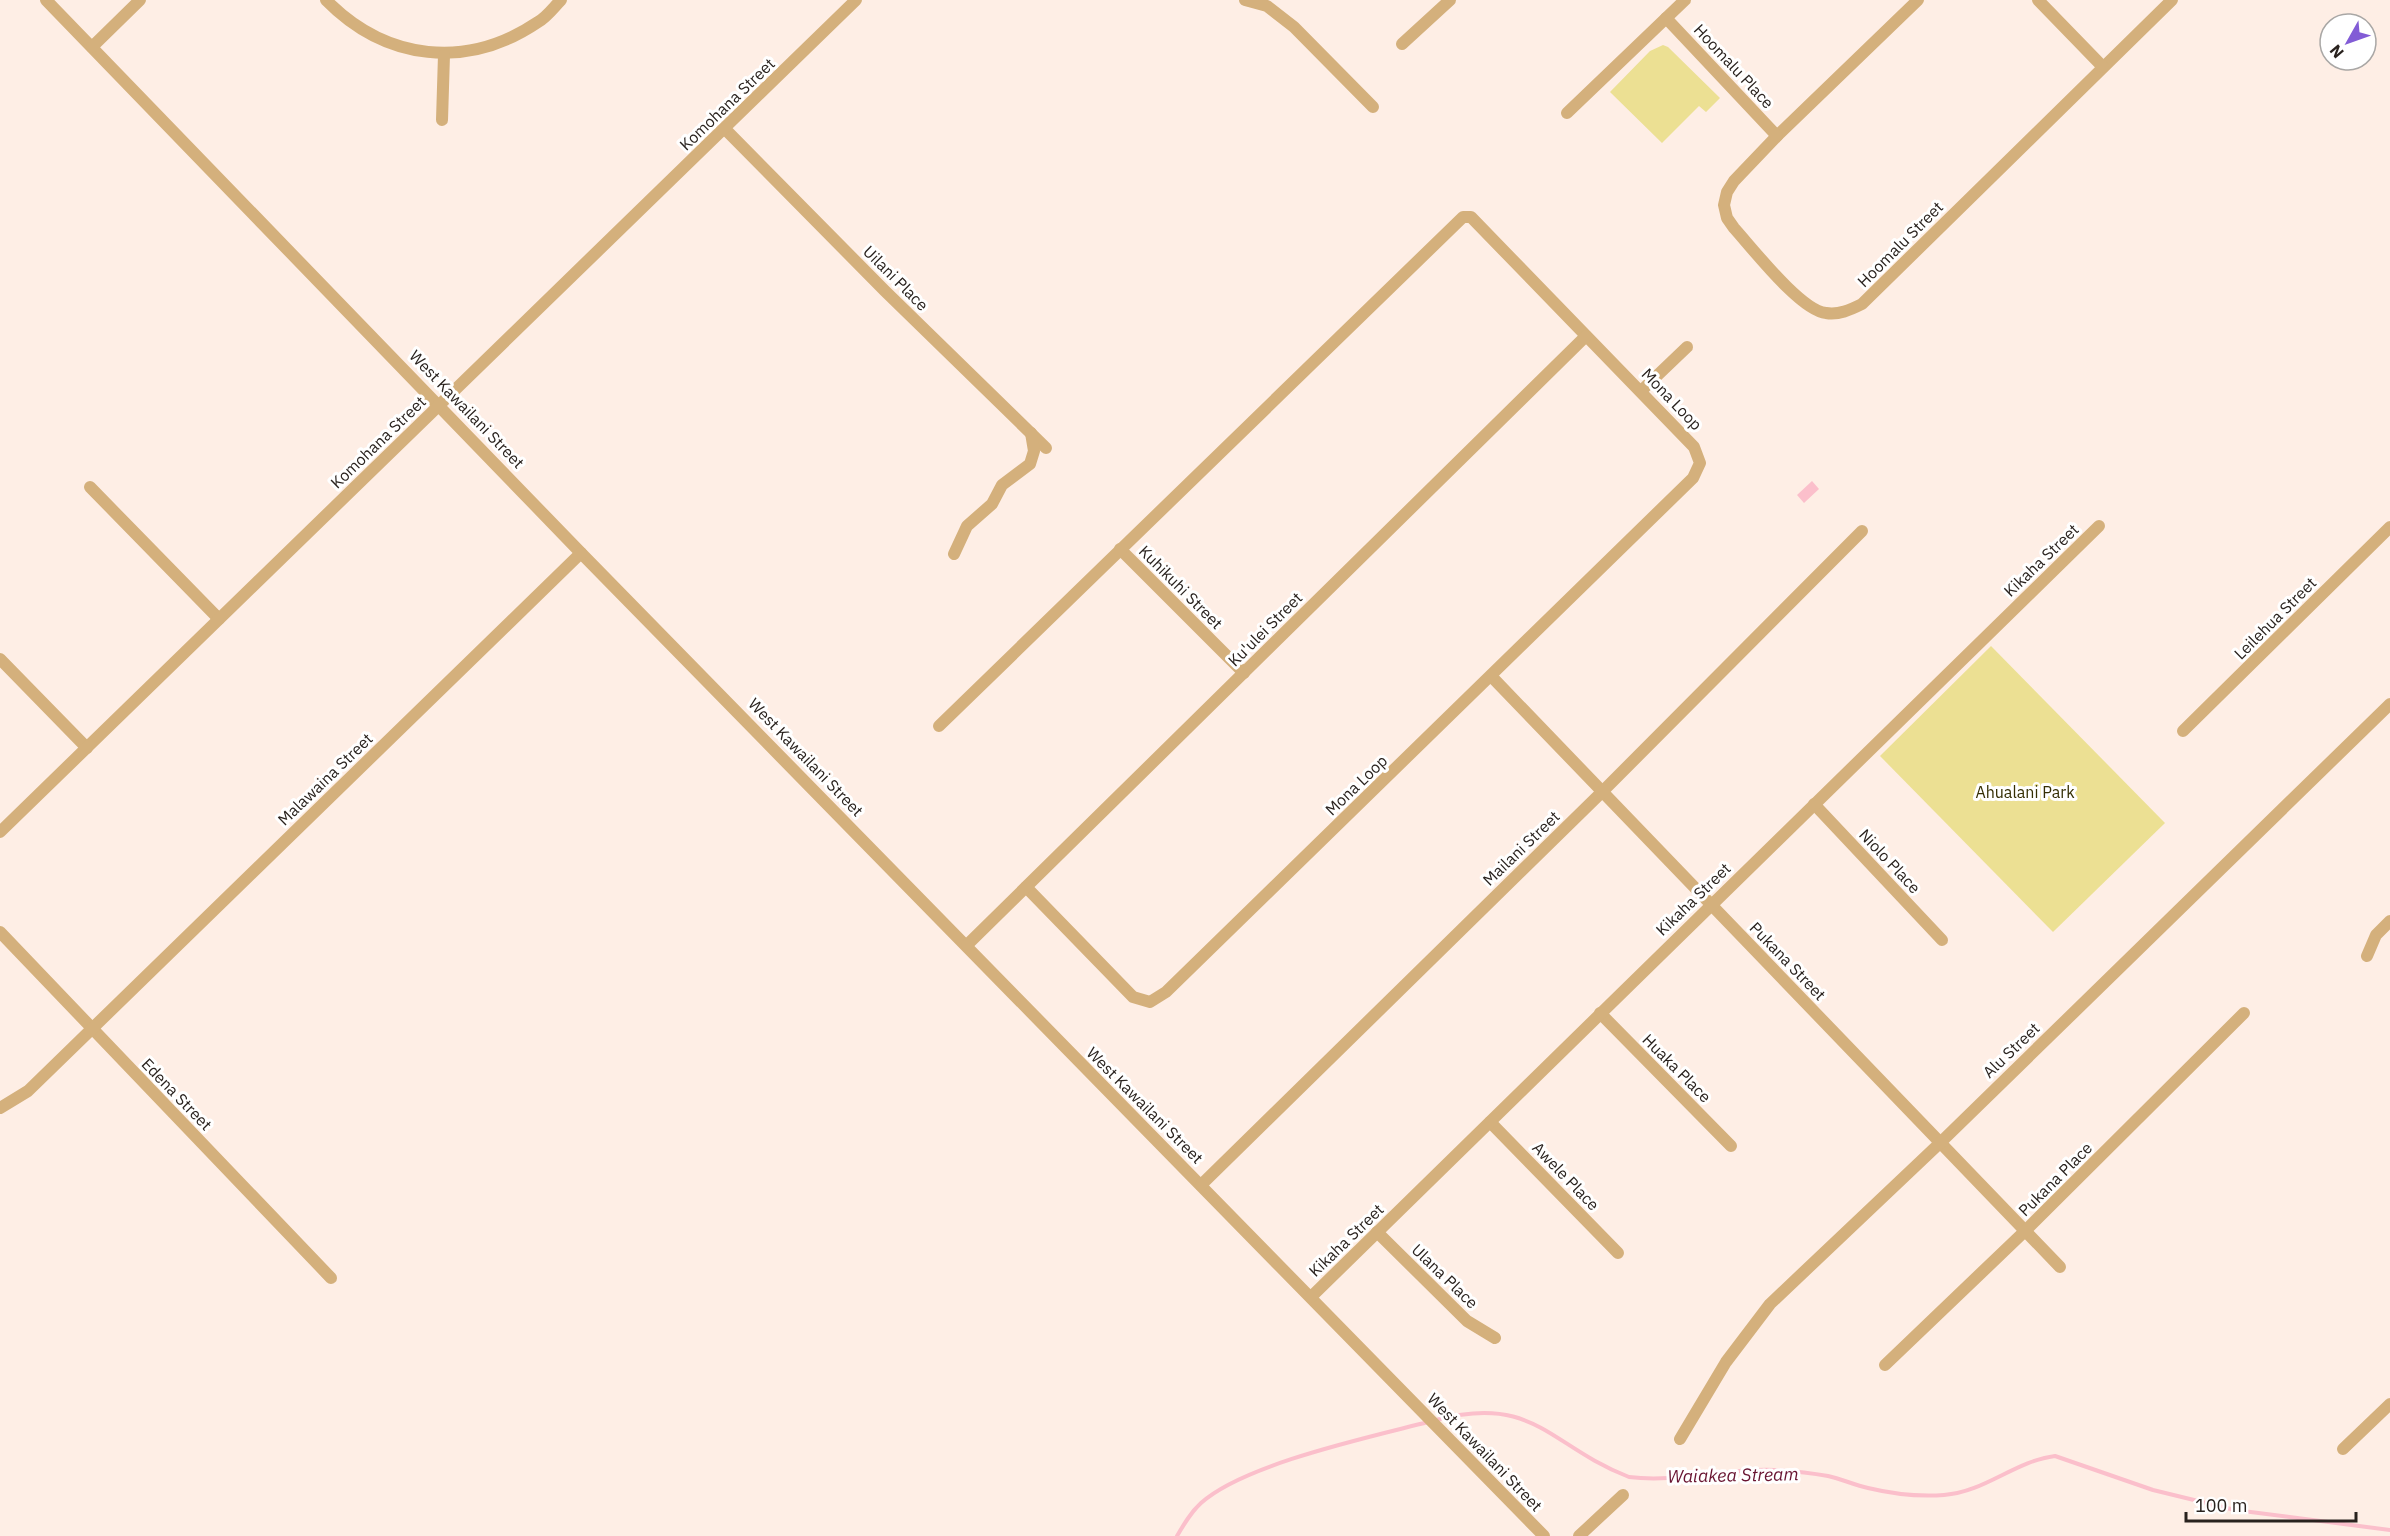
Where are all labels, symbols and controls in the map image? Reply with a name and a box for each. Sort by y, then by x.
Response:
north arrow [2318,12,2378,72]
street label: Hoomalu Place [1690,20,1778,113]
text: N [2325,41,2348,63]
street label: Komohana Street [675,54,779,154]
street label: Hoomalu Street [1853,197,1947,291]
street label: Uilani Place [859,241,933,315]
street label: West Kawailani Street [405,346,529,472]
street label: Mona Loop [1638,364,1706,434]
street label: Komohana Street [326,392,430,492]
street label: Kikaha Street [1999,519,2083,601]
street label: Kuhikuhi Street [1135,541,1227,633]
street label: Leilehua Street [2230,573,2320,663]
street label: Ku'ulei Street [1224,588,1306,670]
street label: West Kawailani Street [744,694,868,820]
street label: Malawaina Street [273,729,377,829]
street label: Mona Loop [1321,751,1391,819]
park label: Ahualani Park [1975,782,2075,802]
street label: Mailani Street [1478,806,1564,890]
street label: Niolo Place [1855,825,1925,897]
street label: Kikaha Street [1651,858,1735,940]
street label: Pukana Street [1746,918,1830,1004]
street label: Alu Street [1978,1018,2044,1082]
street label: Huaka Place [1638,1029,1716,1107]
street label: West Kawailani Street [1083,1043,1207,1167]
street label: Edena Street [138,1054,216,1134]
street label: Awele Place [1528,1138,1604,1215]
street label: Pukana Place [2014,1138,2096,1220]
street label: Kikaha Street [1304,1199,1388,1281]
street label: Ulana Place [1408,1239,1482,1313]
street label: West Kawailani Street [1423,1389,1547,1515]
water label: Waiakea Stream [1667,1462,1799,1488]
scale bar [2186,1485,2356,1523]
text: 100 m [2195,1494,2247,1517]

